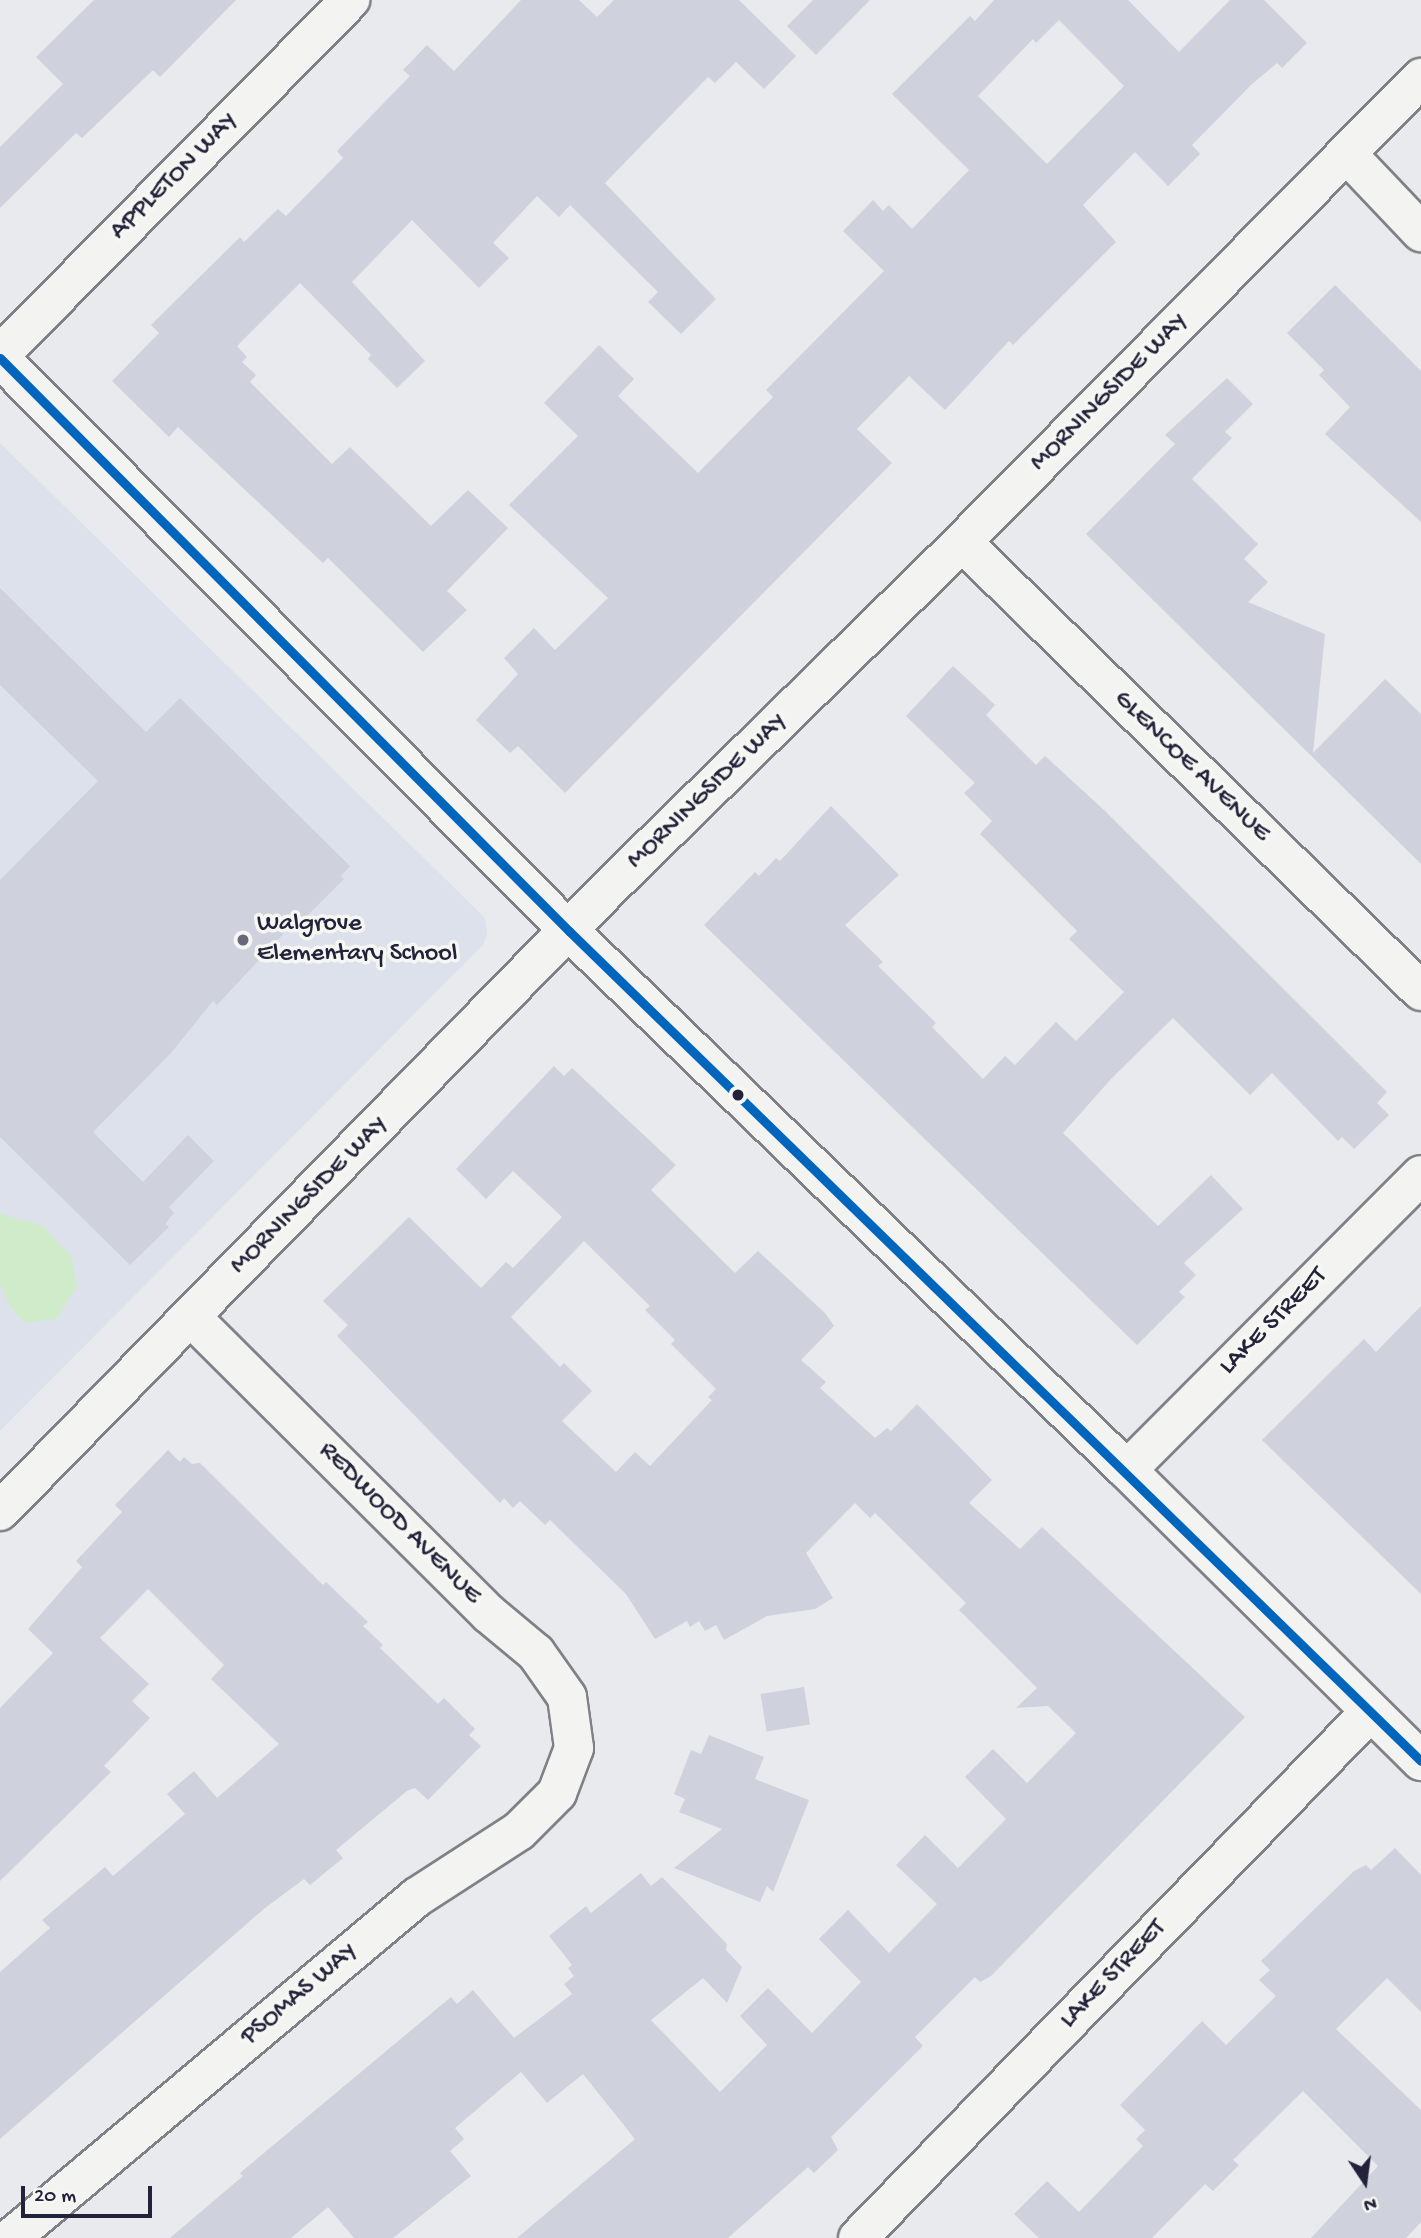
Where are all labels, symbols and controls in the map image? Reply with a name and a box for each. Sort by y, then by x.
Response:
street label: APPLETON WAY [105,107,245,247]
street label: MORNINGSIDE WAY [1024,307,1196,479]
street label: GLENCOE AVENUE [1106,684,1276,850]
street label: MORNINGSIDE WAY [621,707,795,877]
place label: Walgrove Elementary School [257,909,457,970]
marker: Walgrove Elementary School [235,932,251,948]
unlabelled marker [731,1088,745,1102]
street label: MORNINGSIDE WAY [224,1110,396,1282]
street label: LAKE STREET [1214,1262,1334,1382]
street label: REDWOOD AVENUE [311,1436,487,1612]
street label: LAKE STREET [1054,1914,1174,2036]
street label: PSOMAS WAY [235,1937,365,2053]
north arrow [1330,2147,1400,2217]
scale bar [24,2172,156,2216]
text: 20 m [34,2185,76,2210]
text: N [1361,2190,1378,2216]

